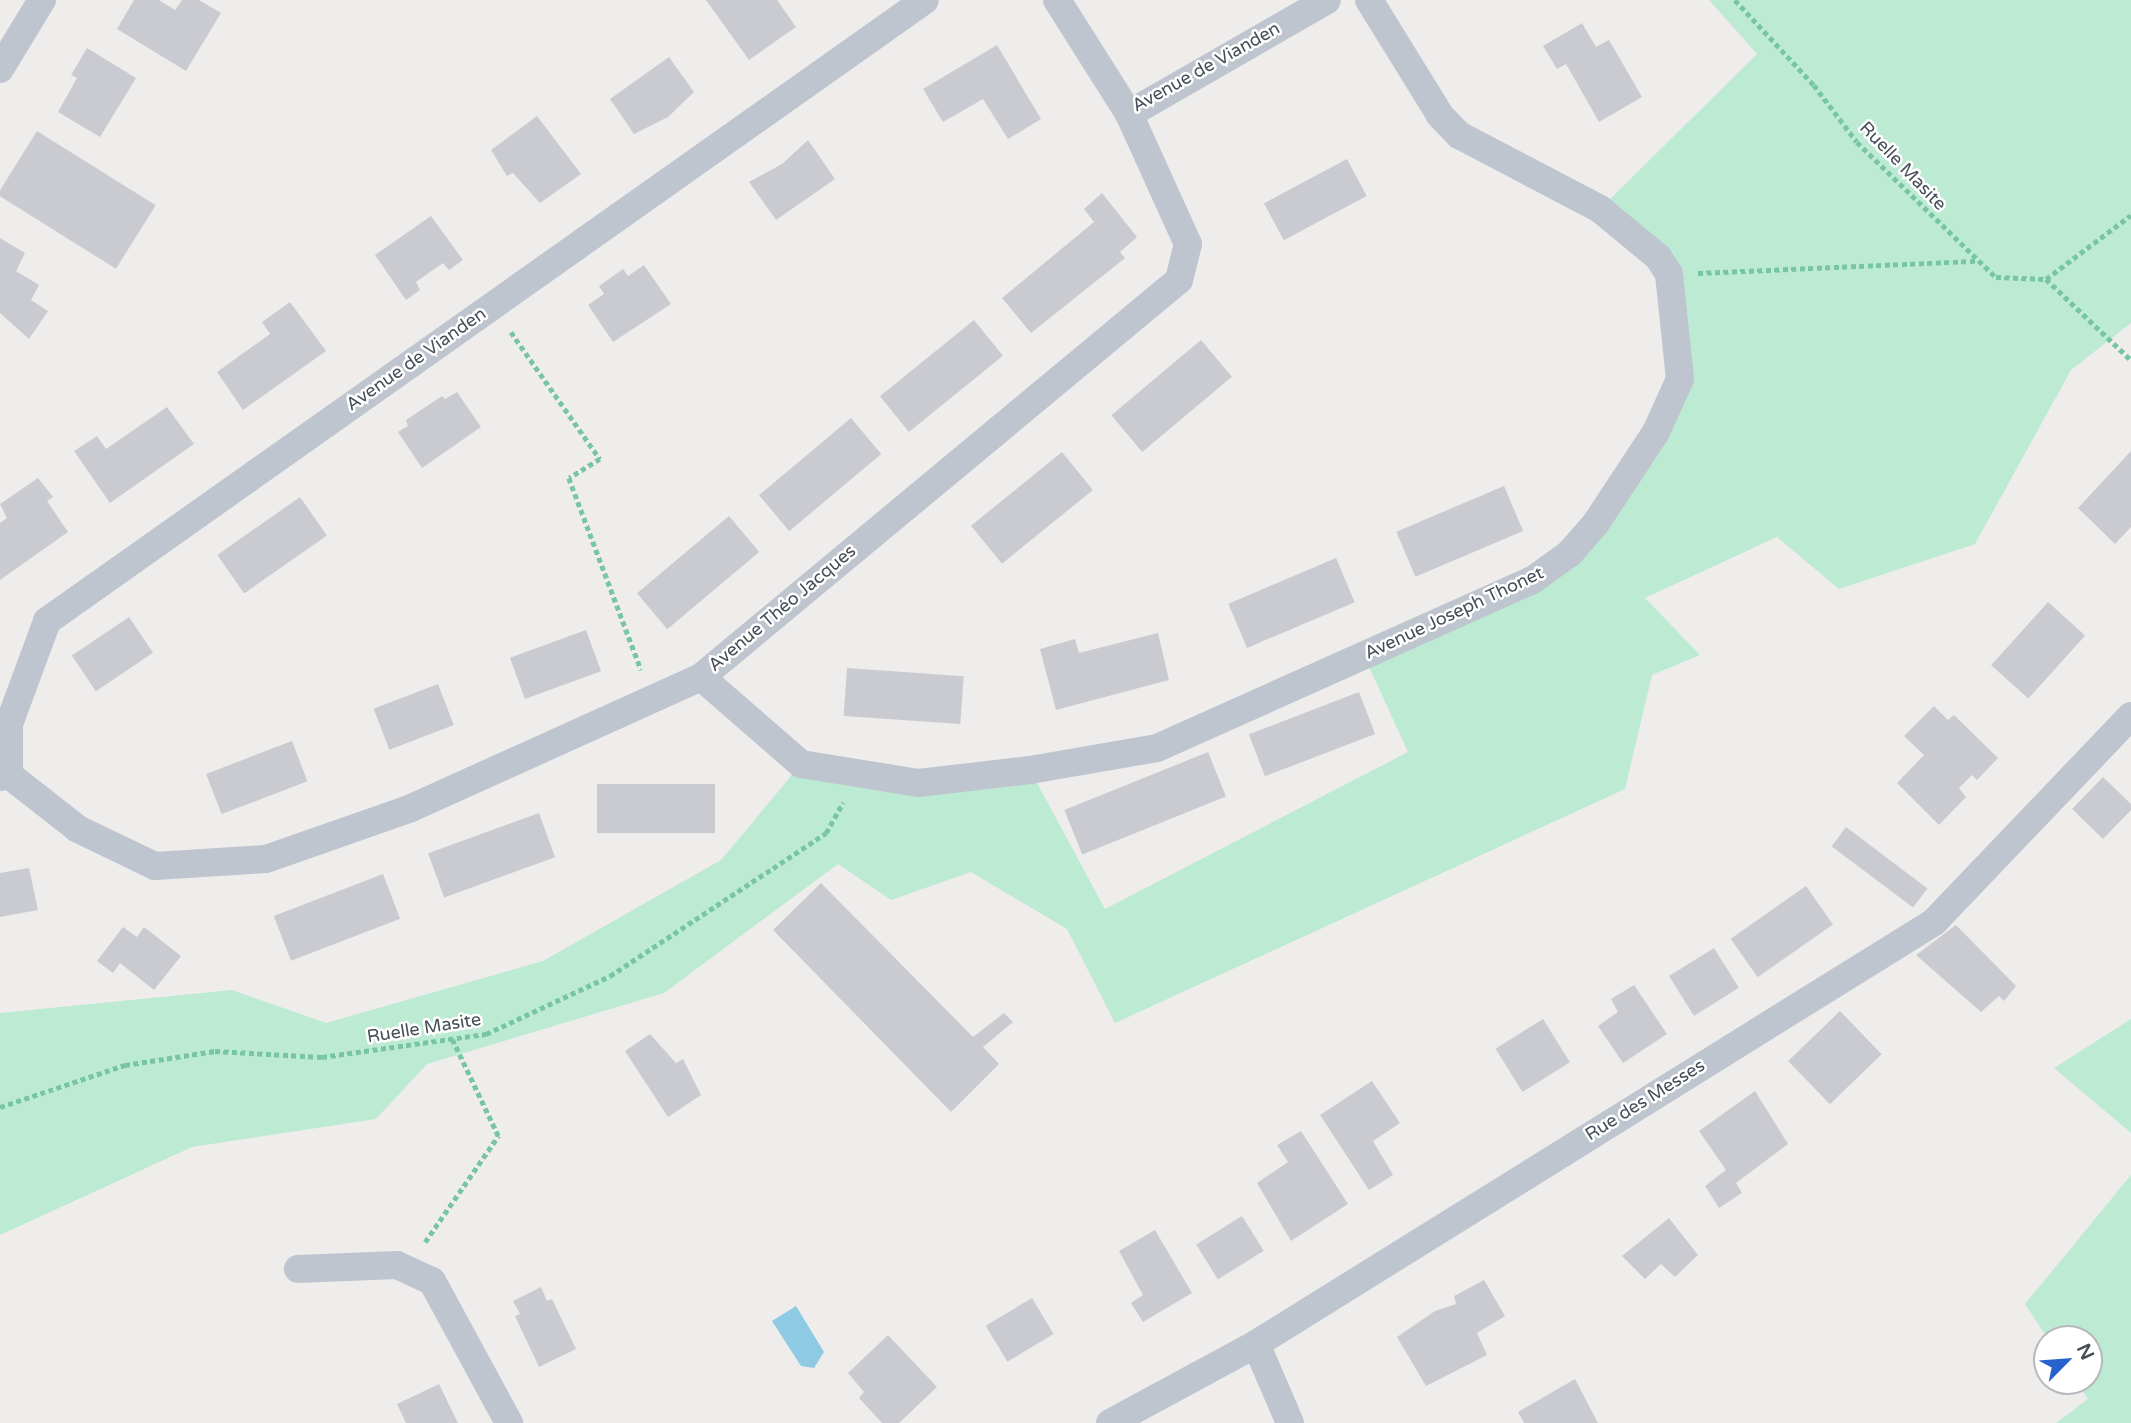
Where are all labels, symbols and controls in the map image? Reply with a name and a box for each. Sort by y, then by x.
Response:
street label: Avenue de Vianden [1128,17,1284,117]
street label: Ruelle Masite [1855,117,1951,215]
street label: Avenue de Vianden [342,303,490,415]
street label: Avenue Théo Jacques [704,540,860,676]
street label: Avenue Joseph Thonet [1361,562,1547,664]
street label: Ruelle Masite [365,1008,483,1048]
street label: Rue des Messes [1581,1055,1709,1145]
north arrow [2033,1325,2103,1395]
text: N [2072,1340,2098,1364]

